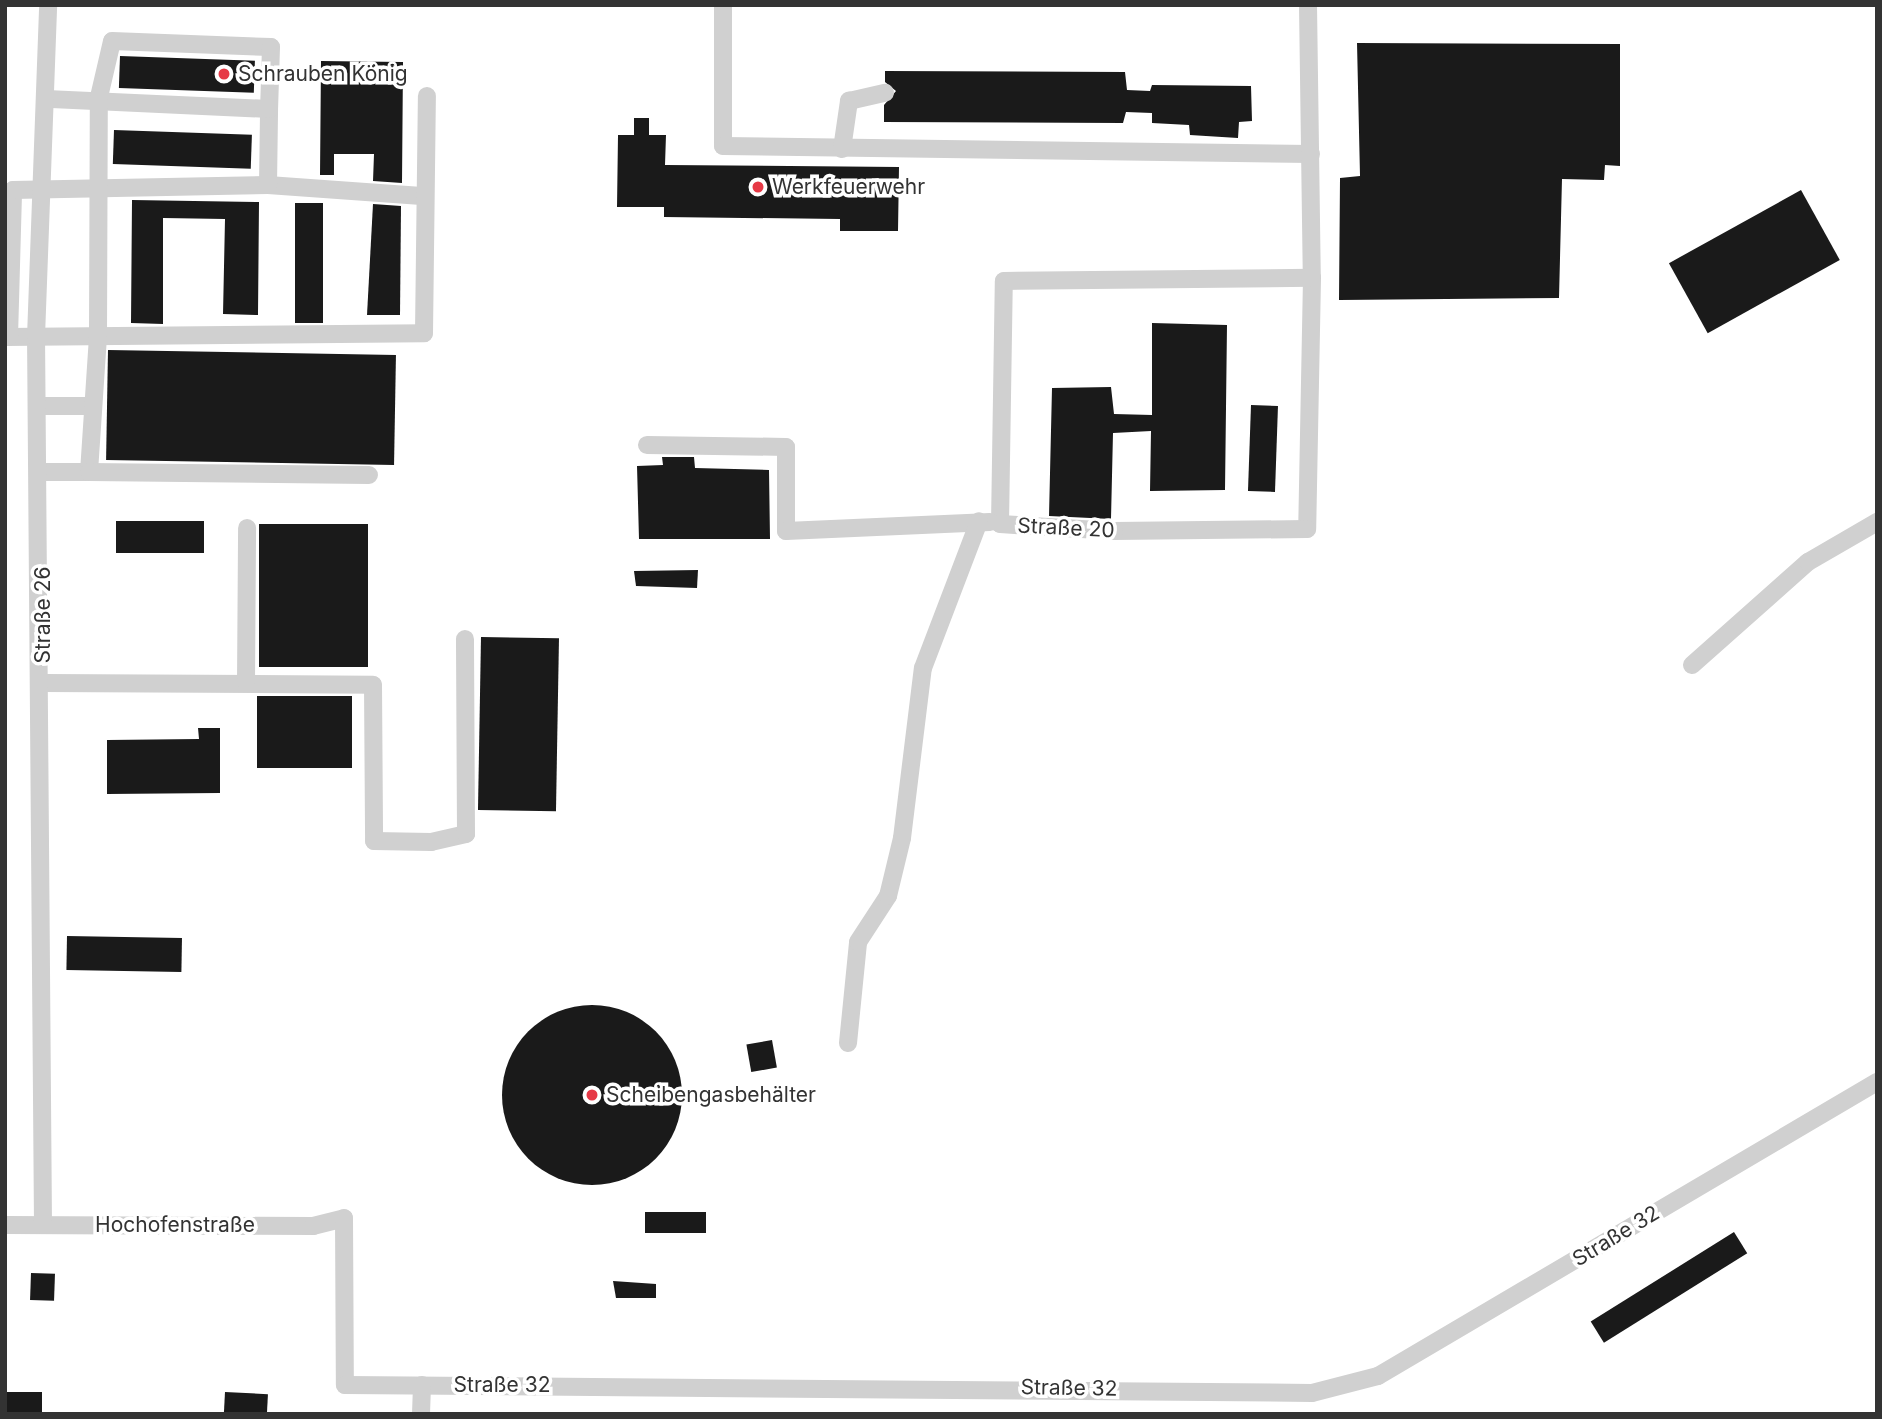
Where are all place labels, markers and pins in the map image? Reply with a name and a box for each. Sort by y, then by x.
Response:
place label: Schrauben König [238,61,408,87]
marker: Schrauben König [216,66,232,82]
place label: Werkfeuerwehr [772,174,925,200]
marker: Werkfeuerwehr [750,179,766,195]
place label: Scheibengasbehälter [606,1082,816,1108]
marker: Scheibengasbehälter [584,1087,600,1103]

